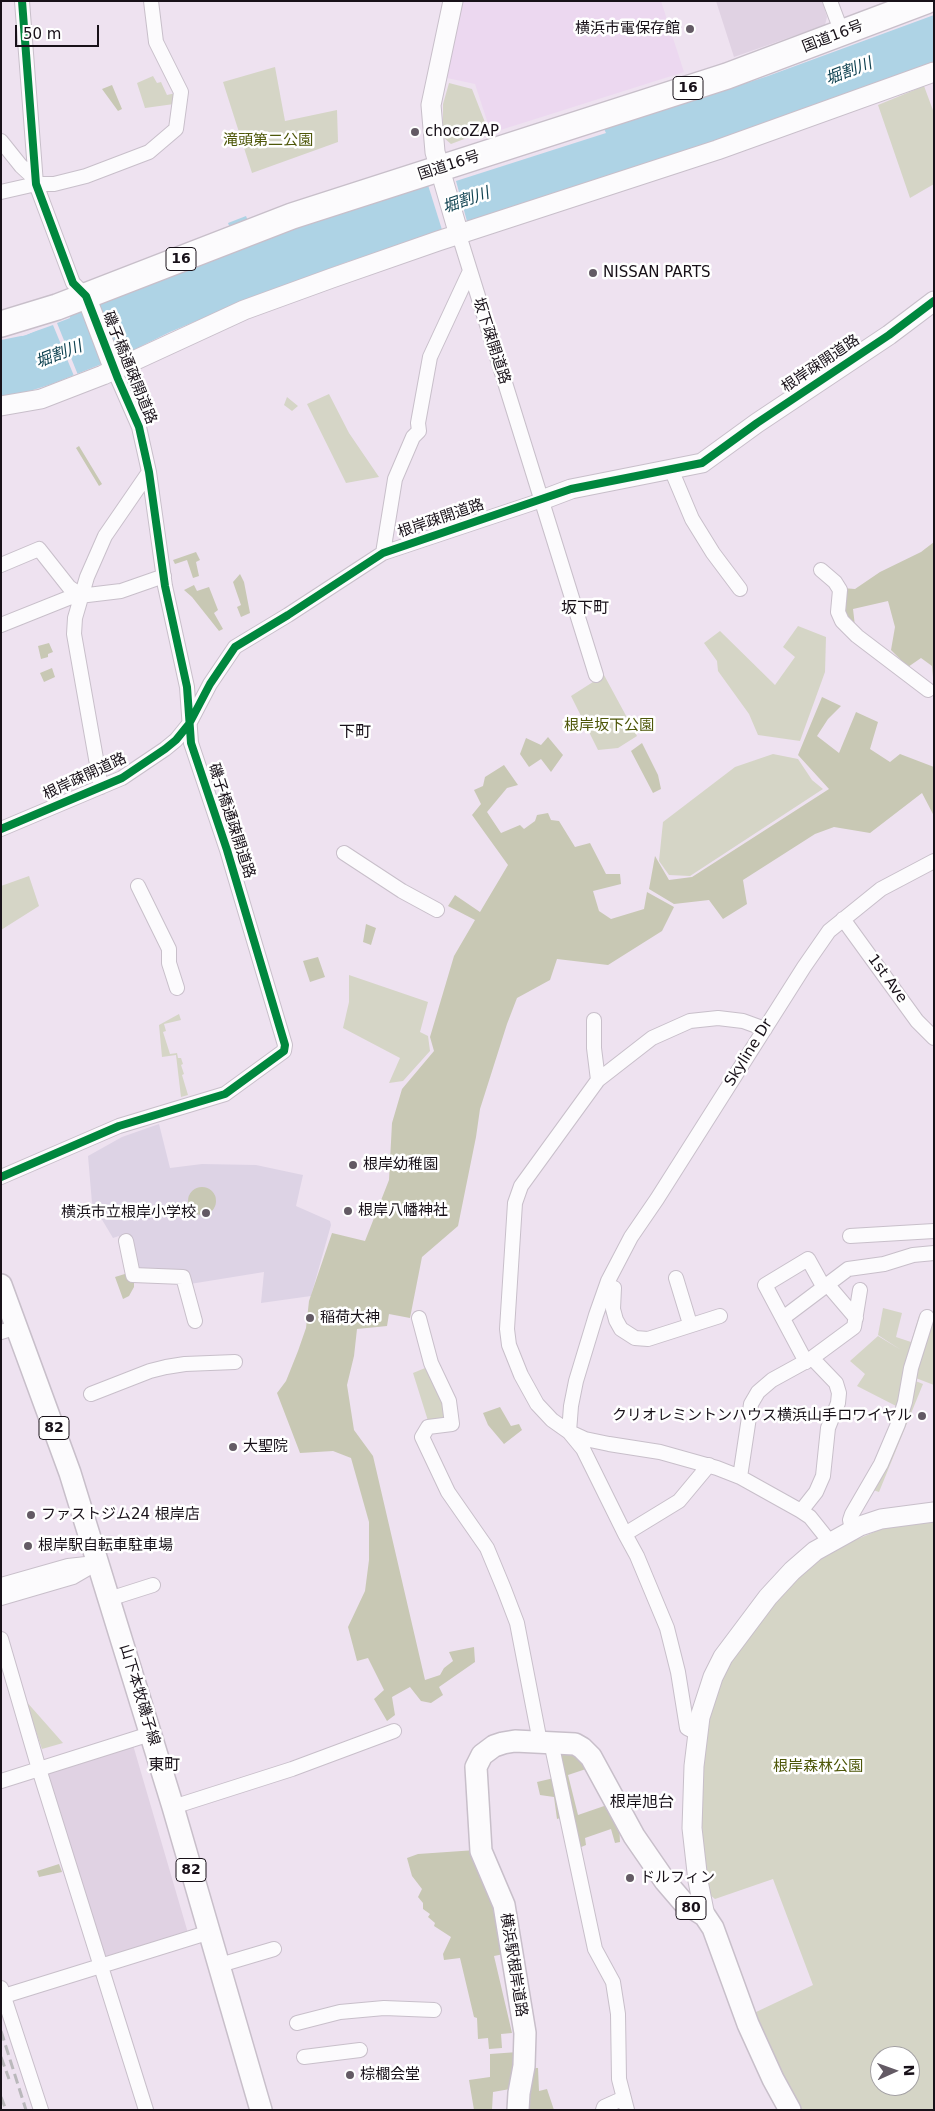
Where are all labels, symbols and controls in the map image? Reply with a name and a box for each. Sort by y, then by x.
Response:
scale bar [18,15,101,47]
street label: 国道16号 [800,17,866,57]
place label: 横浜市電保存館 [575,20,680,38]
marker: 横浜市電保存館 [684,23,696,35]
text: 50 m [23,25,61,43]
water label: 堀割川 [823,54,875,90]
road number: 16 [673,76,703,100]
place label: chocoZAP [425,123,499,141]
marker: chocoZAP [409,126,421,138]
park label: 滝頭第二公園 [223,132,313,150]
street label: 国道16号 [416,148,482,184]
water label: 堀割川 [440,184,492,218]
road number: 16 [166,248,196,270]
place label: NISSAN PARTS [603,264,711,282]
marker: NISSAN PARTS [587,267,599,279]
street label: 坂下疎開道路 [469,295,513,387]
street label: 磯子橋通疎開道路 [98,309,160,427]
street label: 根岸疎開道路 [779,331,863,397]
water label: 堀割川 [33,337,85,373]
street label: 根岸疎開道路 [396,496,486,542]
district label: 坂下町 [561,599,609,619]
park label: 根岸坂下公園 [564,717,654,735]
district label: 下町 [339,723,371,743]
street label: 根岸疎開道路 [40,750,130,804]
street label: 磯子橋通疎開道路 [204,761,258,881]
street label: 1st Ave [863,951,911,1007]
street label: Skyline Dr [721,1016,777,1090]
place label: 根岸幼稚園 [363,1156,438,1174]
marker: 根岸幼稚園 [347,1159,359,1171]
place label: 根岸八幡神社 [358,1202,448,1220]
place label: 横浜市立根岸小学校 [61,1204,196,1222]
marker: 根岸八幡神社 [342,1205,354,1217]
marker: 横浜市立根岸小学校 [200,1207,212,1219]
place label: 稲荷大神 [320,1309,380,1327]
marker: 稲荷大神 [304,1312,316,1324]
place label: クリオレミントンハウス横浜山手ロワイヤル [612,1407,912,1425]
marker: クリオレミントンハウス横浜山手ロワイヤル [916,1410,928,1422]
road number: 82 [39,1416,69,1440]
place label: 大聖院 [243,1438,288,1456]
marker: 大聖院 [227,1441,239,1453]
place label: ファストジム24 根岸店 [41,1506,200,1524]
marker: ファストジム24 根岸店 [25,1509,37,1521]
place label: 根岸駅自転車駐車場 [38,1537,173,1555]
marker: 根岸駅自転車駐車場 [22,1540,34,1552]
street label: 山下本牧磯子線 [115,1642,163,1748]
district label: 東町 [148,1756,180,1776]
park label: 根岸森林公園 [773,1758,863,1776]
district label: 根岸旭台 [610,1793,674,1813]
road number: 82 [176,1858,206,1882]
place label: ドルフィン [640,1869,715,1887]
marker: ドルフィン [624,1872,636,1884]
road number: 80 [676,1896,706,1920]
street label: 横浜駅根岸道路 [496,1912,530,2018]
north arrow [870,2046,920,2096]
text: N [901,2064,917,2077]
place label: 棕櫚会堂 [360,2066,420,2084]
marker: 棕櫚会堂 [344,2069,356,2081]

